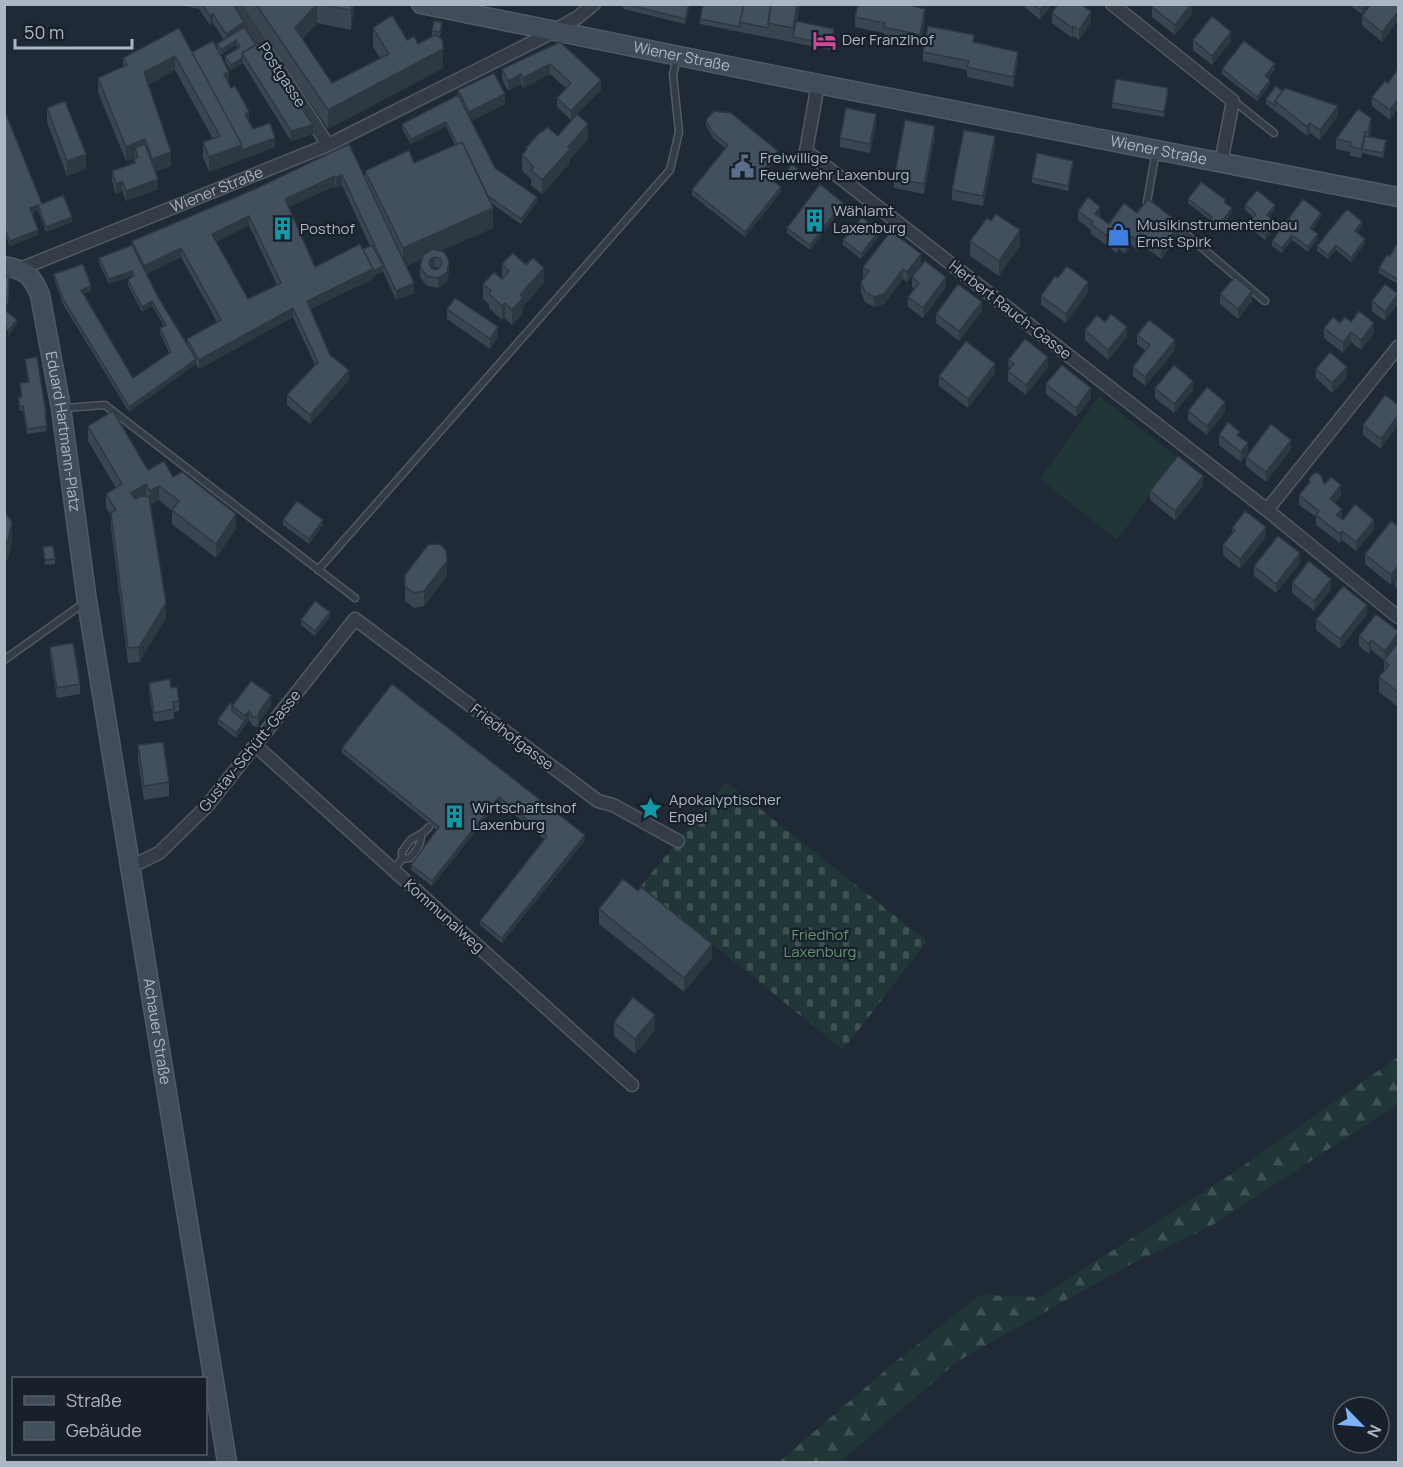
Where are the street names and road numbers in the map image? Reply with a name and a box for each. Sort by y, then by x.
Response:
street label: Wiener Straße [632,36,732,76]
street label: Postgasse [254,38,311,111]
street label: Wiener Straße [1108,130,1209,170]
street label: Wiener Straße [167,161,266,217]
street label: Herbert Rauch-Gasse [945,255,1076,364]
street label: Eduard Hartmann-Platz [41,350,86,513]
street label: Gustav-Schütt-Gasse [194,685,306,816]
street label: Friedhofgasse [466,698,558,775]
street label: Kommunalweg [400,874,489,957]
street label: Achauer Straße [138,976,176,1086]

